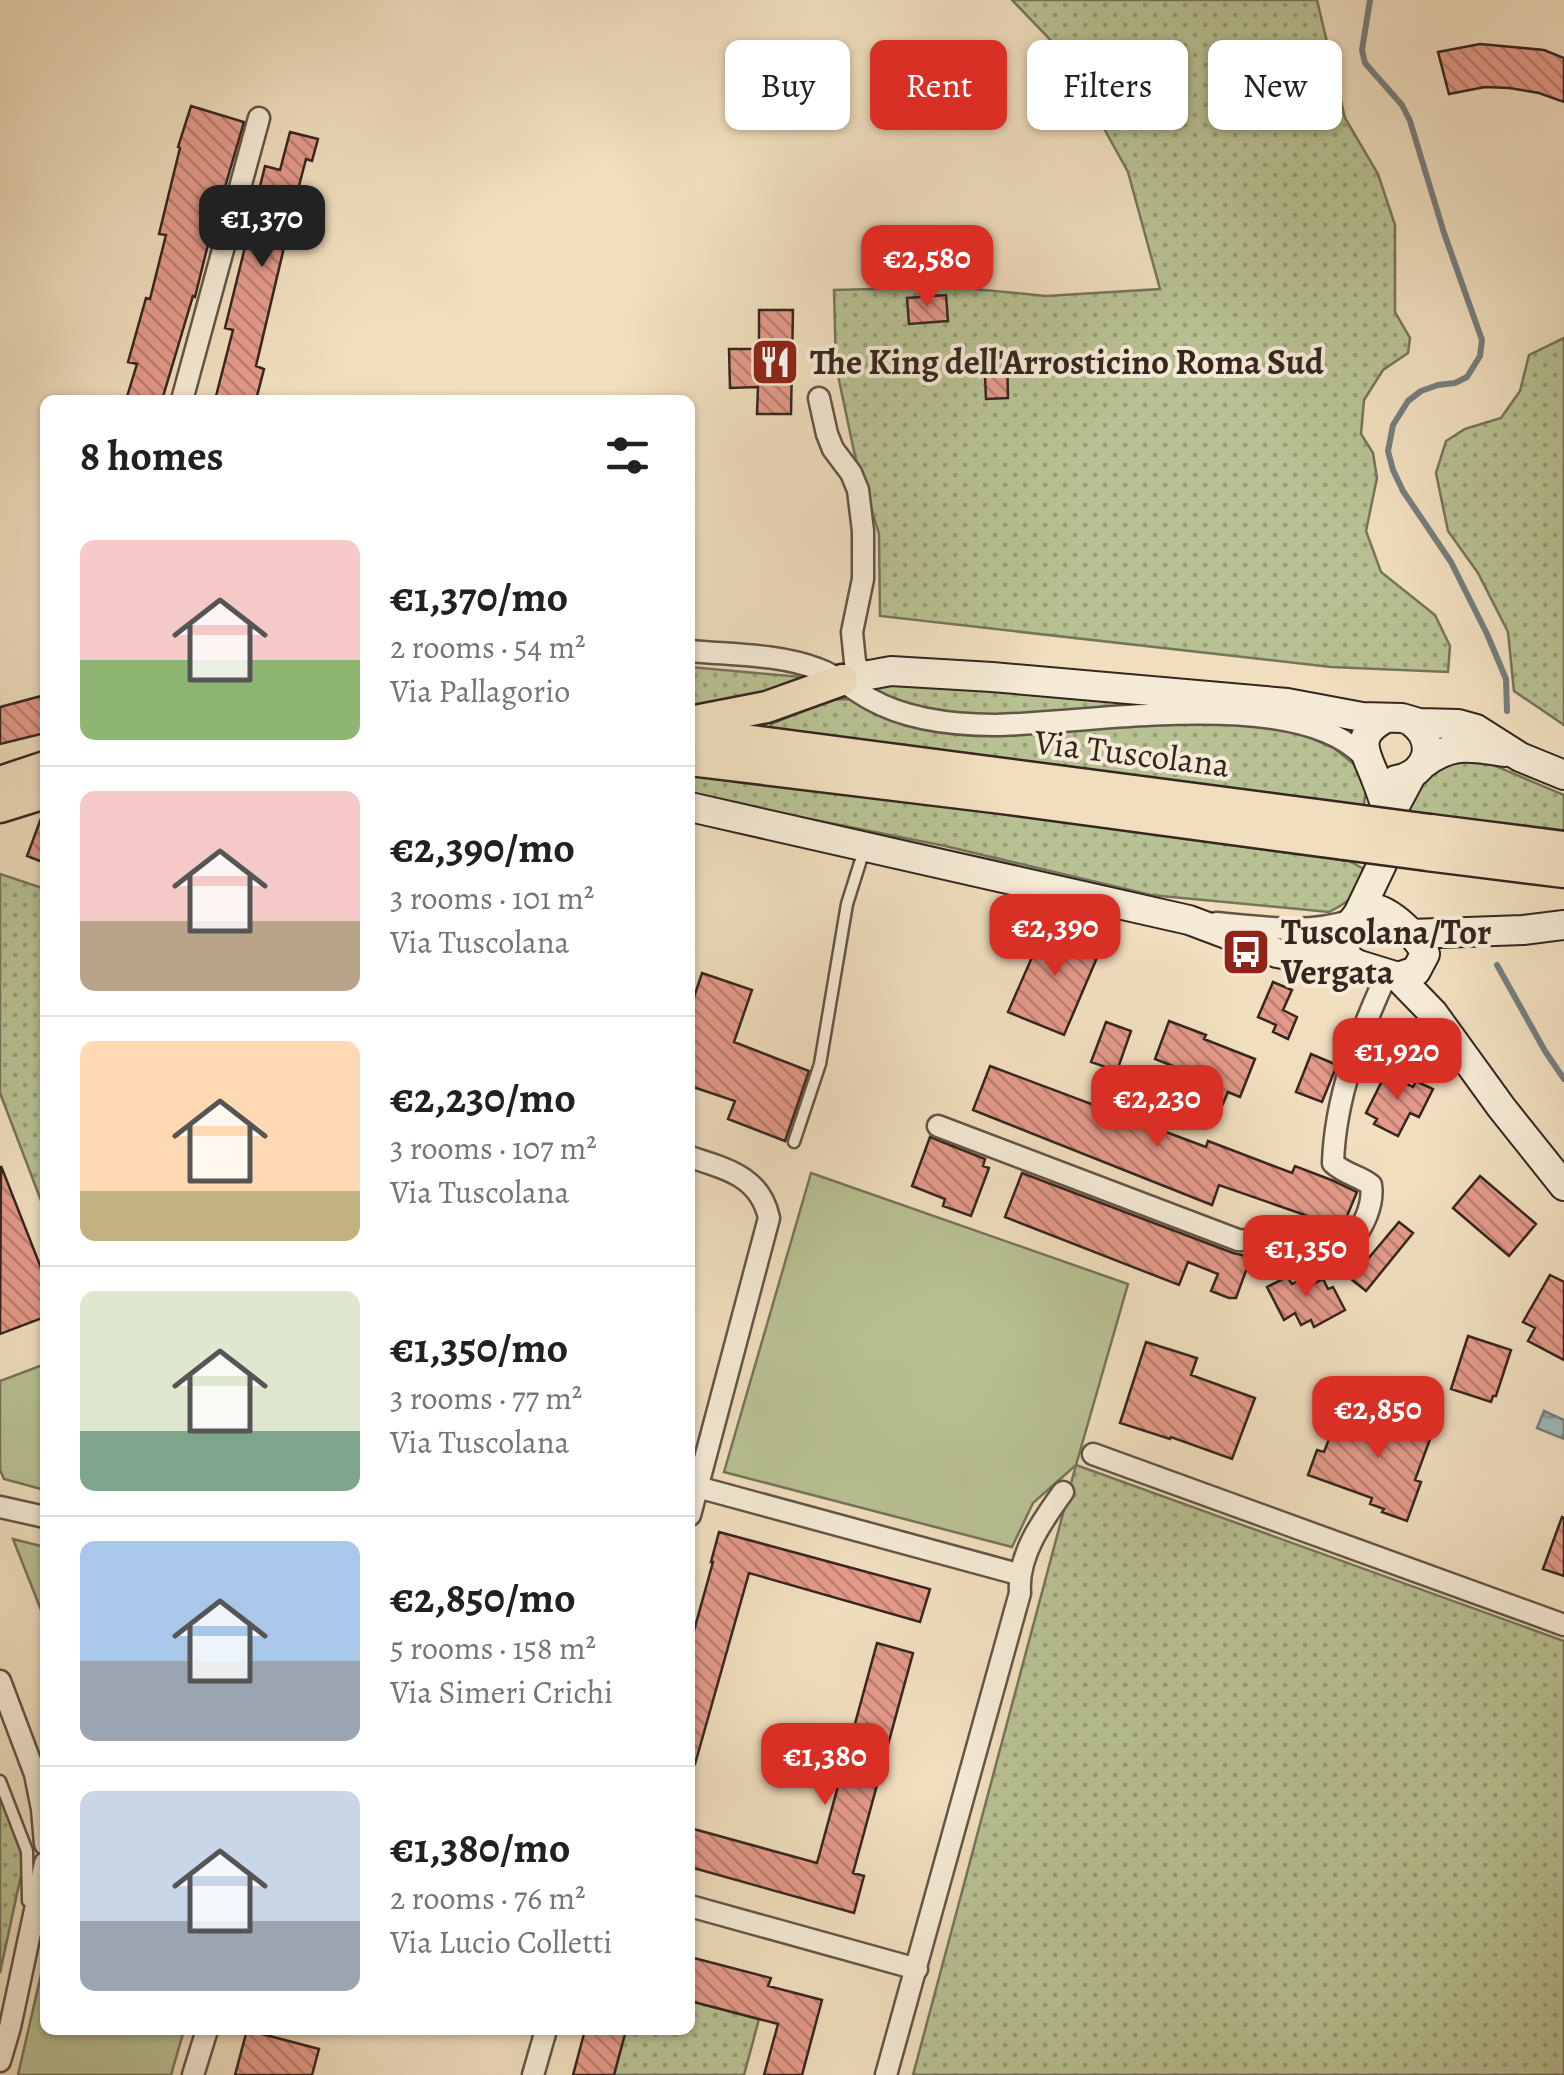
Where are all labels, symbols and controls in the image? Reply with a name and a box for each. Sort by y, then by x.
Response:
chip: Buy [725,40,850,130]
chip: Rent [870,40,1007,130]
chip: Filters [1027,40,1188,130]
chip: New [1208,40,1342,130]
pin: €1,370 [181,185,343,270]
text: €1,370 [221,195,303,239]
pin: €2,580 [846,225,1008,310]
text: €2,580 [883,235,971,279]
restaurant icon: The King dell'Arrosticino Roma Sud [749,336,801,388]
place label: The King dell'Arrosticino Roma Sud [810,338,1324,386]
text: 8 homes [80,427,224,484]
icon: filters [600,428,655,483]
text: €1,370/mo [390,568,568,625]
icon: home [160,580,280,700]
text: 2 rooms · 54 m² [390,625,586,669]
text: Via Pallagorio [390,669,570,713]
street label: Via Tuscolana [1031,717,1233,789]
text: €2,390/mo [390,819,575,876]
icon: home [160,831,280,951]
text: 3 rooms · 101 m² [390,876,594,920]
pin: €2,390 [974,894,1136,979]
text: €2,390 [1011,904,1099,948]
place label: Tuscolana/Tor Vergata [1280,908,1491,996]
text: Via Tuscolana [390,920,569,964]
bus stop icon: Tuscolana/Tor Vergata [1220,926,1272,978]
pin: €1,920 [1316,1018,1478,1103]
text: €1,920 [1355,1028,1439,1072]
pin: €2,230 [1076,1065,1238,1150]
text: €2,230/mo [390,1069,576,1126]
text: €2,230 [1113,1075,1201,1119]
icon: home [160,1081,280,1201]
text: 3 rooms · 107 m² [390,1126,597,1170]
text: Via Tuscolana [390,1170,569,1214]
pin: €1,350 [1225,1215,1387,1300]
text: €1,350 [1265,1225,1347,1269]
text: €1,350/mo [390,1319,568,1376]
icon: home [160,1331,280,1451]
text: 3 rooms · 77 m² [390,1376,582,1420]
pin: €2,850 [1297,1376,1459,1461]
text: €2,850 [1334,1386,1422,1430]
text: Via Tuscolana [390,1420,569,1464]
text: €2,850/mo [390,1569,576,1626]
icon: home [160,1581,280,1701]
text: 5 rooms · 158 m² [390,1626,596,1670]
text: Via Simeri Crichi [390,1670,613,1714]
pin: €1,380 [744,1723,906,1808]
text: €1,380 [783,1733,867,1777]
text: €1,380/mo [390,1819,570,1876]
icon: home [160,1831,280,1951]
text: 2 rooms · 76 m² [390,1876,586,1920]
text: Via Lucio Colletti [390,1920,612,1964]

